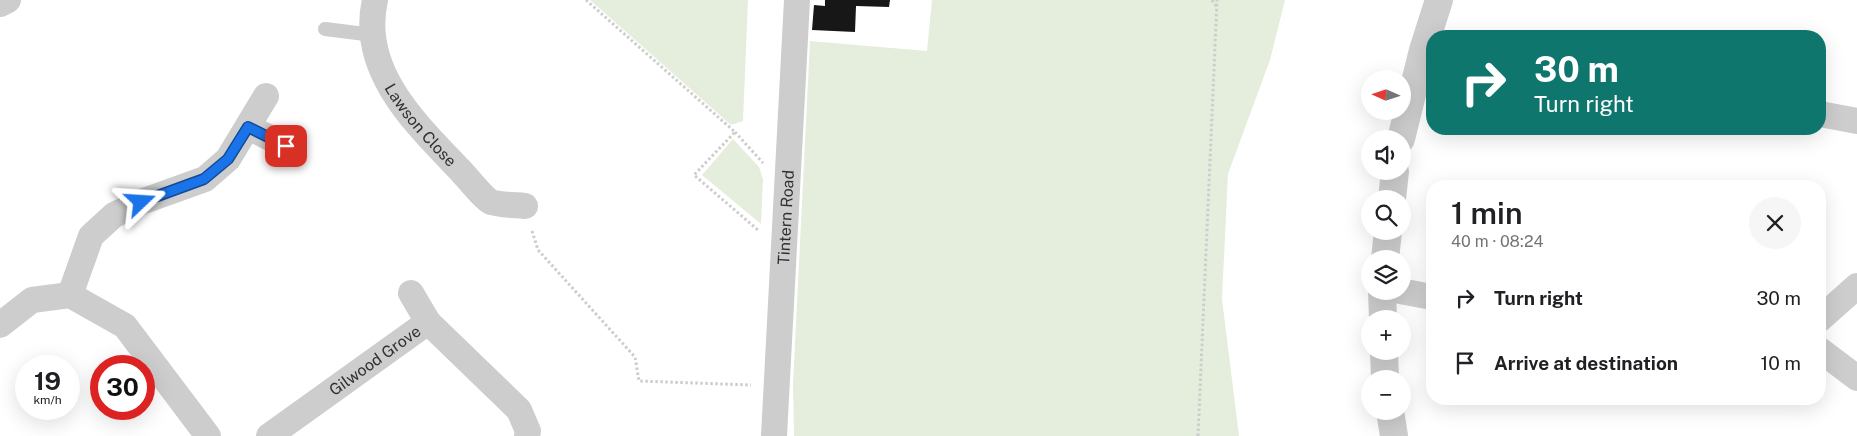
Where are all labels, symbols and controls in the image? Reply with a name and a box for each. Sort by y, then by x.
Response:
text: 30 m [1534,49,1619,90]
icon: right [1451,50,1516,115]
north arrow [1361,70,1411,120]
map controls [1361,70,1411,420]
street label: Lawson Close [381,80,460,170]
text: Turn right [1534,91,1634,117]
pin [265,125,307,167]
button: sound [1361,130,1411,180]
icon: arrive [272,132,300,160]
street label: Tintern Road [774,169,798,265]
position arrow [114,175,166,227]
button: search [1361,190,1411,240]
text: 1 min [1451,195,1522,231]
button: close [1749,197,1801,249]
text: 40 m · 08:24 [1451,232,1544,251]
button: layers [1361,250,1411,300]
icon: right [1451,284,1479,312]
text: Turn right [1494,287,1583,309]
text: 30 m [1756,287,1801,309]
button: + [1361,310,1411,360]
street label: Gilwood Grove [326,321,424,400]
icon: arrive [1451,349,1479,377]
text: Arrive at destination [1494,352,1678,374]
text: 10 m [1761,352,1801,374]
speed limit sign: 30 [90,355,155,420]
text: 19 [34,366,61,396]
button: − [1361,370,1411,420]
text: km/h [33,393,62,407]

